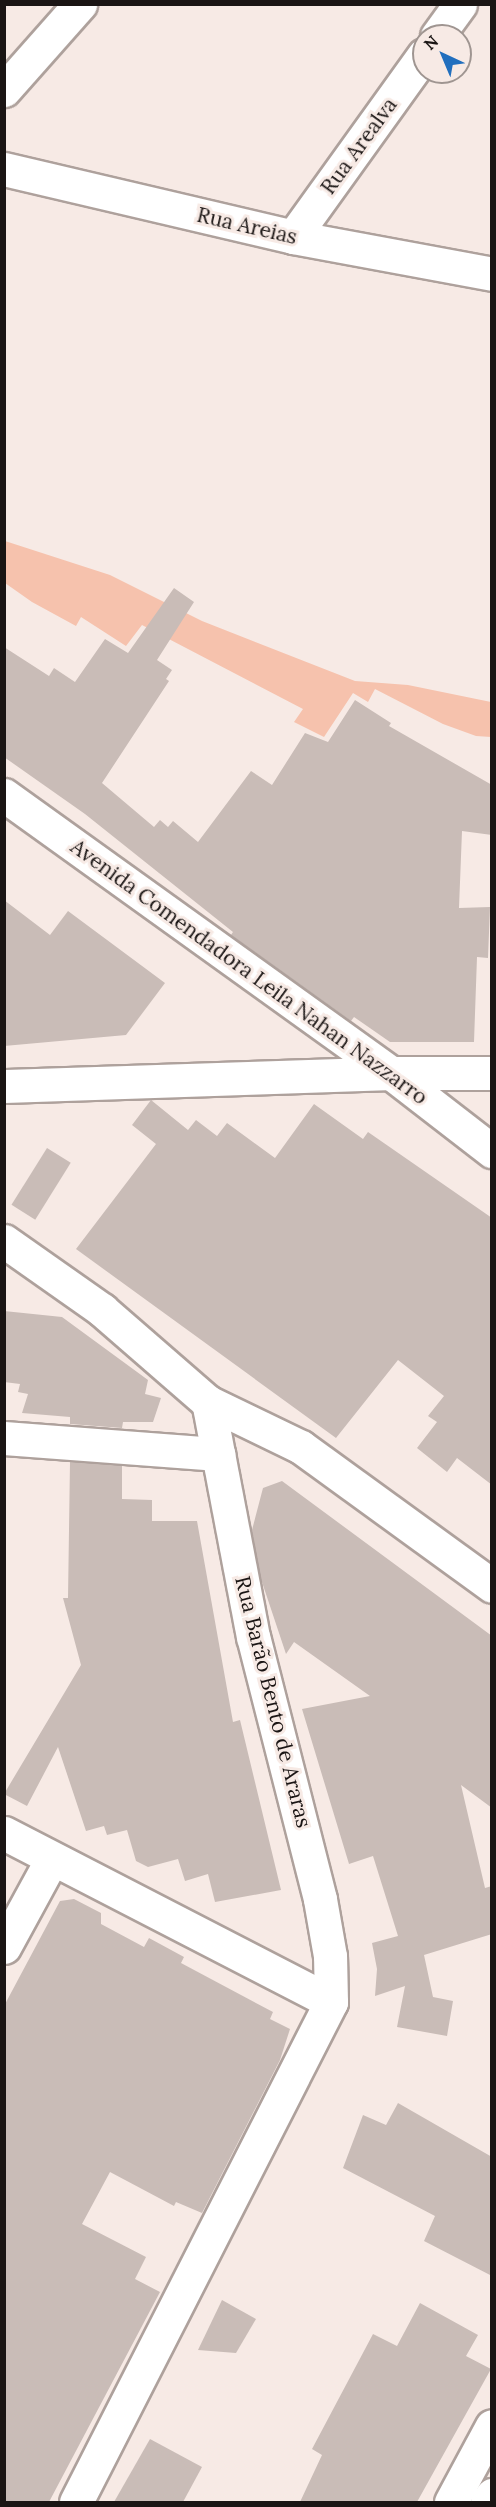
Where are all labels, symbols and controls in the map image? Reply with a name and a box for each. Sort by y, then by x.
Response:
north arrow [412,24,472,84]
text: N [419,31,442,54]
street label: Rua Arealva [316,93,402,199]
street label: Rua Areias [194,202,300,250]
street label: Avenida Comendadora Leila Nahan Nazzarro [66,834,432,1110]
street label: Rua Barão Bento de Araras [230,1574,316,1830]

